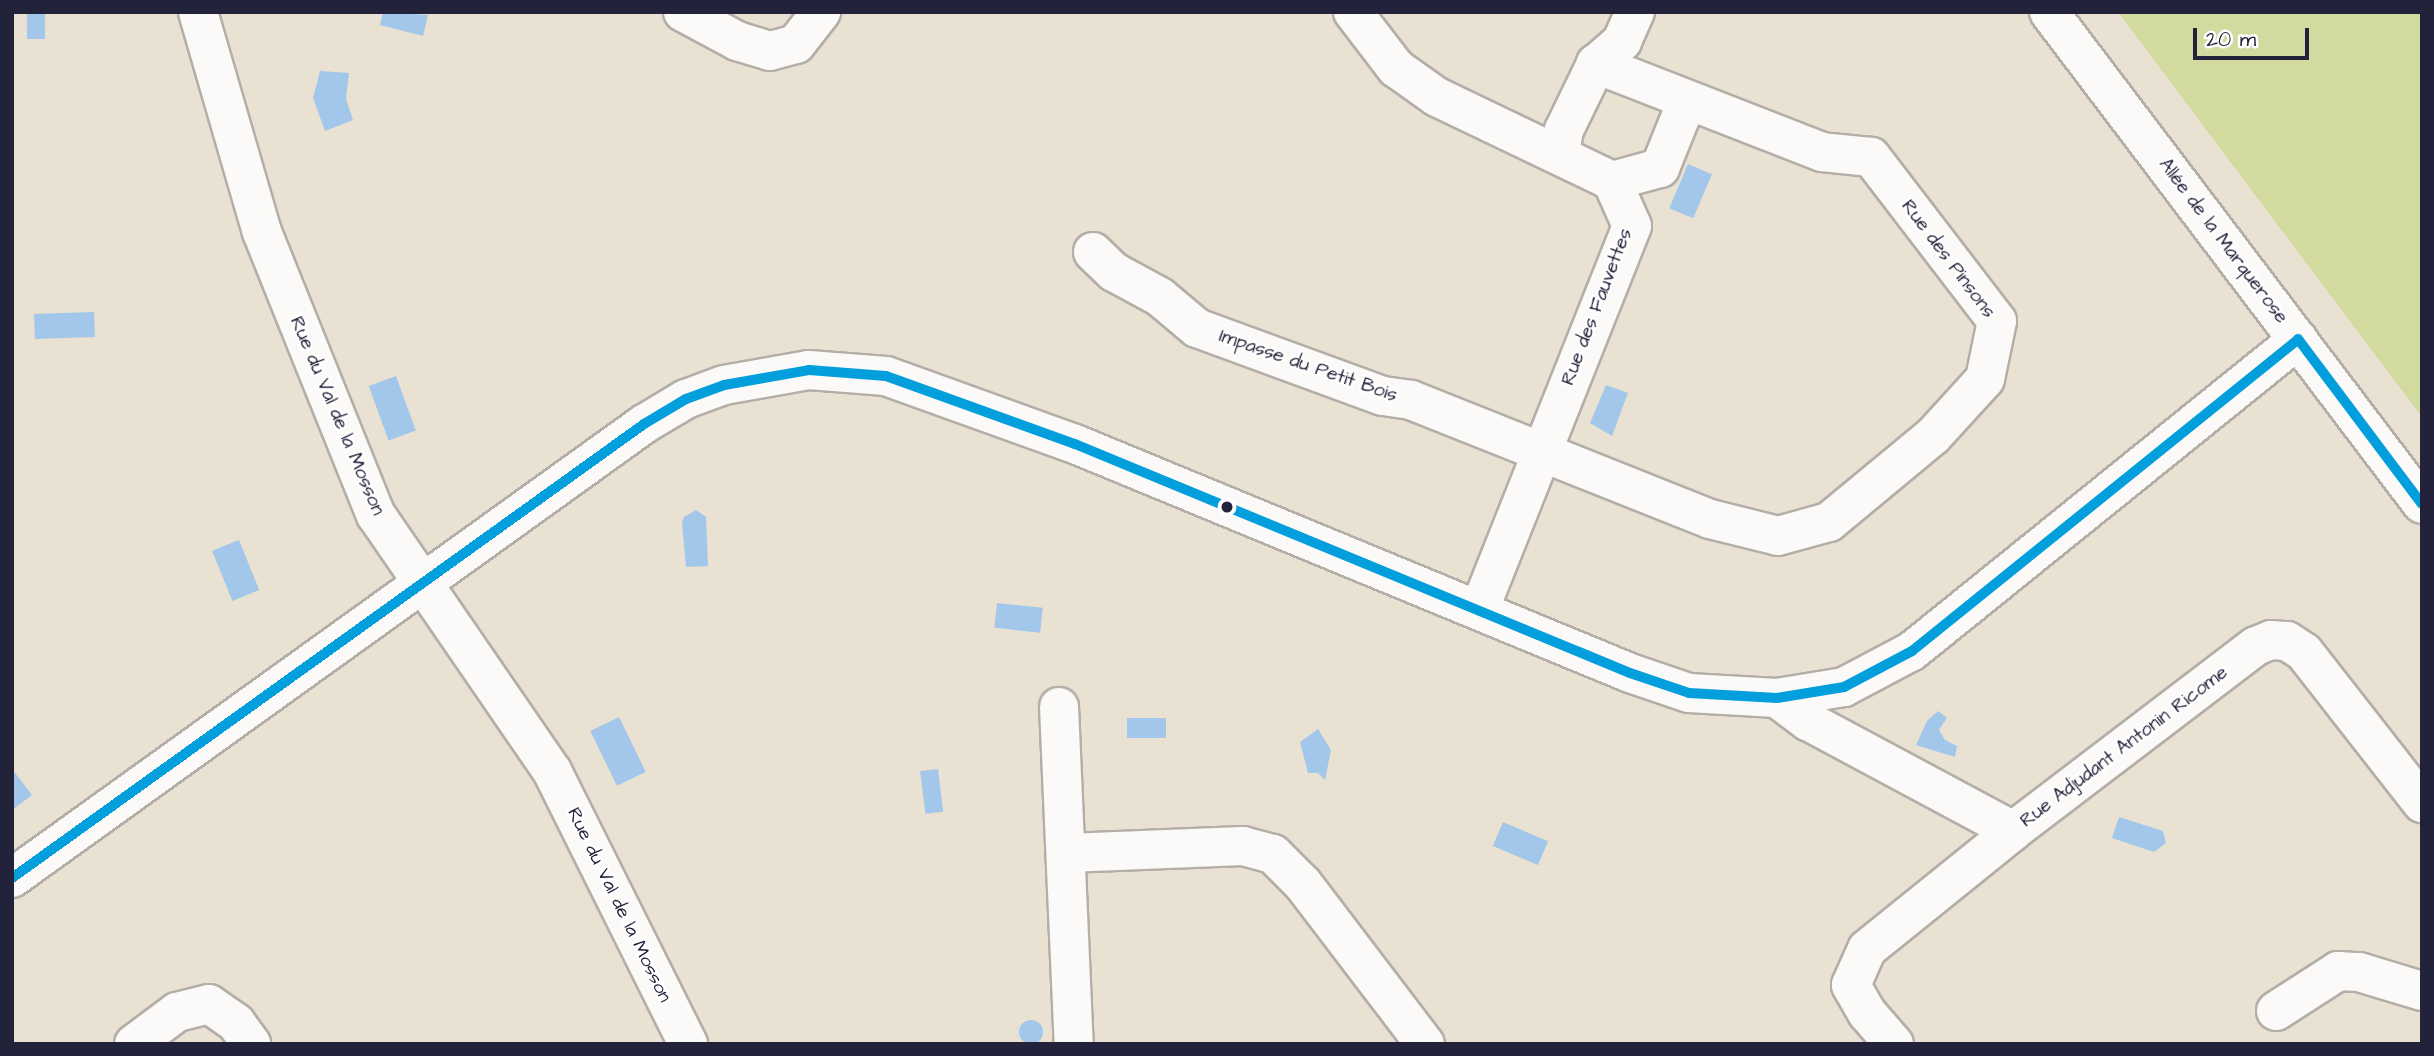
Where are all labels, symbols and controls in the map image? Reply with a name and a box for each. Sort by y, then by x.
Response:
scale bar [2196,14,2312,58]
text: 20 m [2206,25,2256,54]
street label: Allée de la Marquerose [2153,154,2293,328]
street label: Rue des Pinsons [1896,195,2000,323]
street label: Rue des Fauvettes [1557,225,1637,389]
street label: Rue du Val de la Mosson [285,313,389,519]
street label: Impasse du Petit Bois [1216,325,1400,407]
unlabelled marker [1220,500,1234,514]
street label: Rue Adjudant Antonin Ricome [2016,661,2232,833]
street label: Rue du Val de la Mosson [562,804,676,1006]

